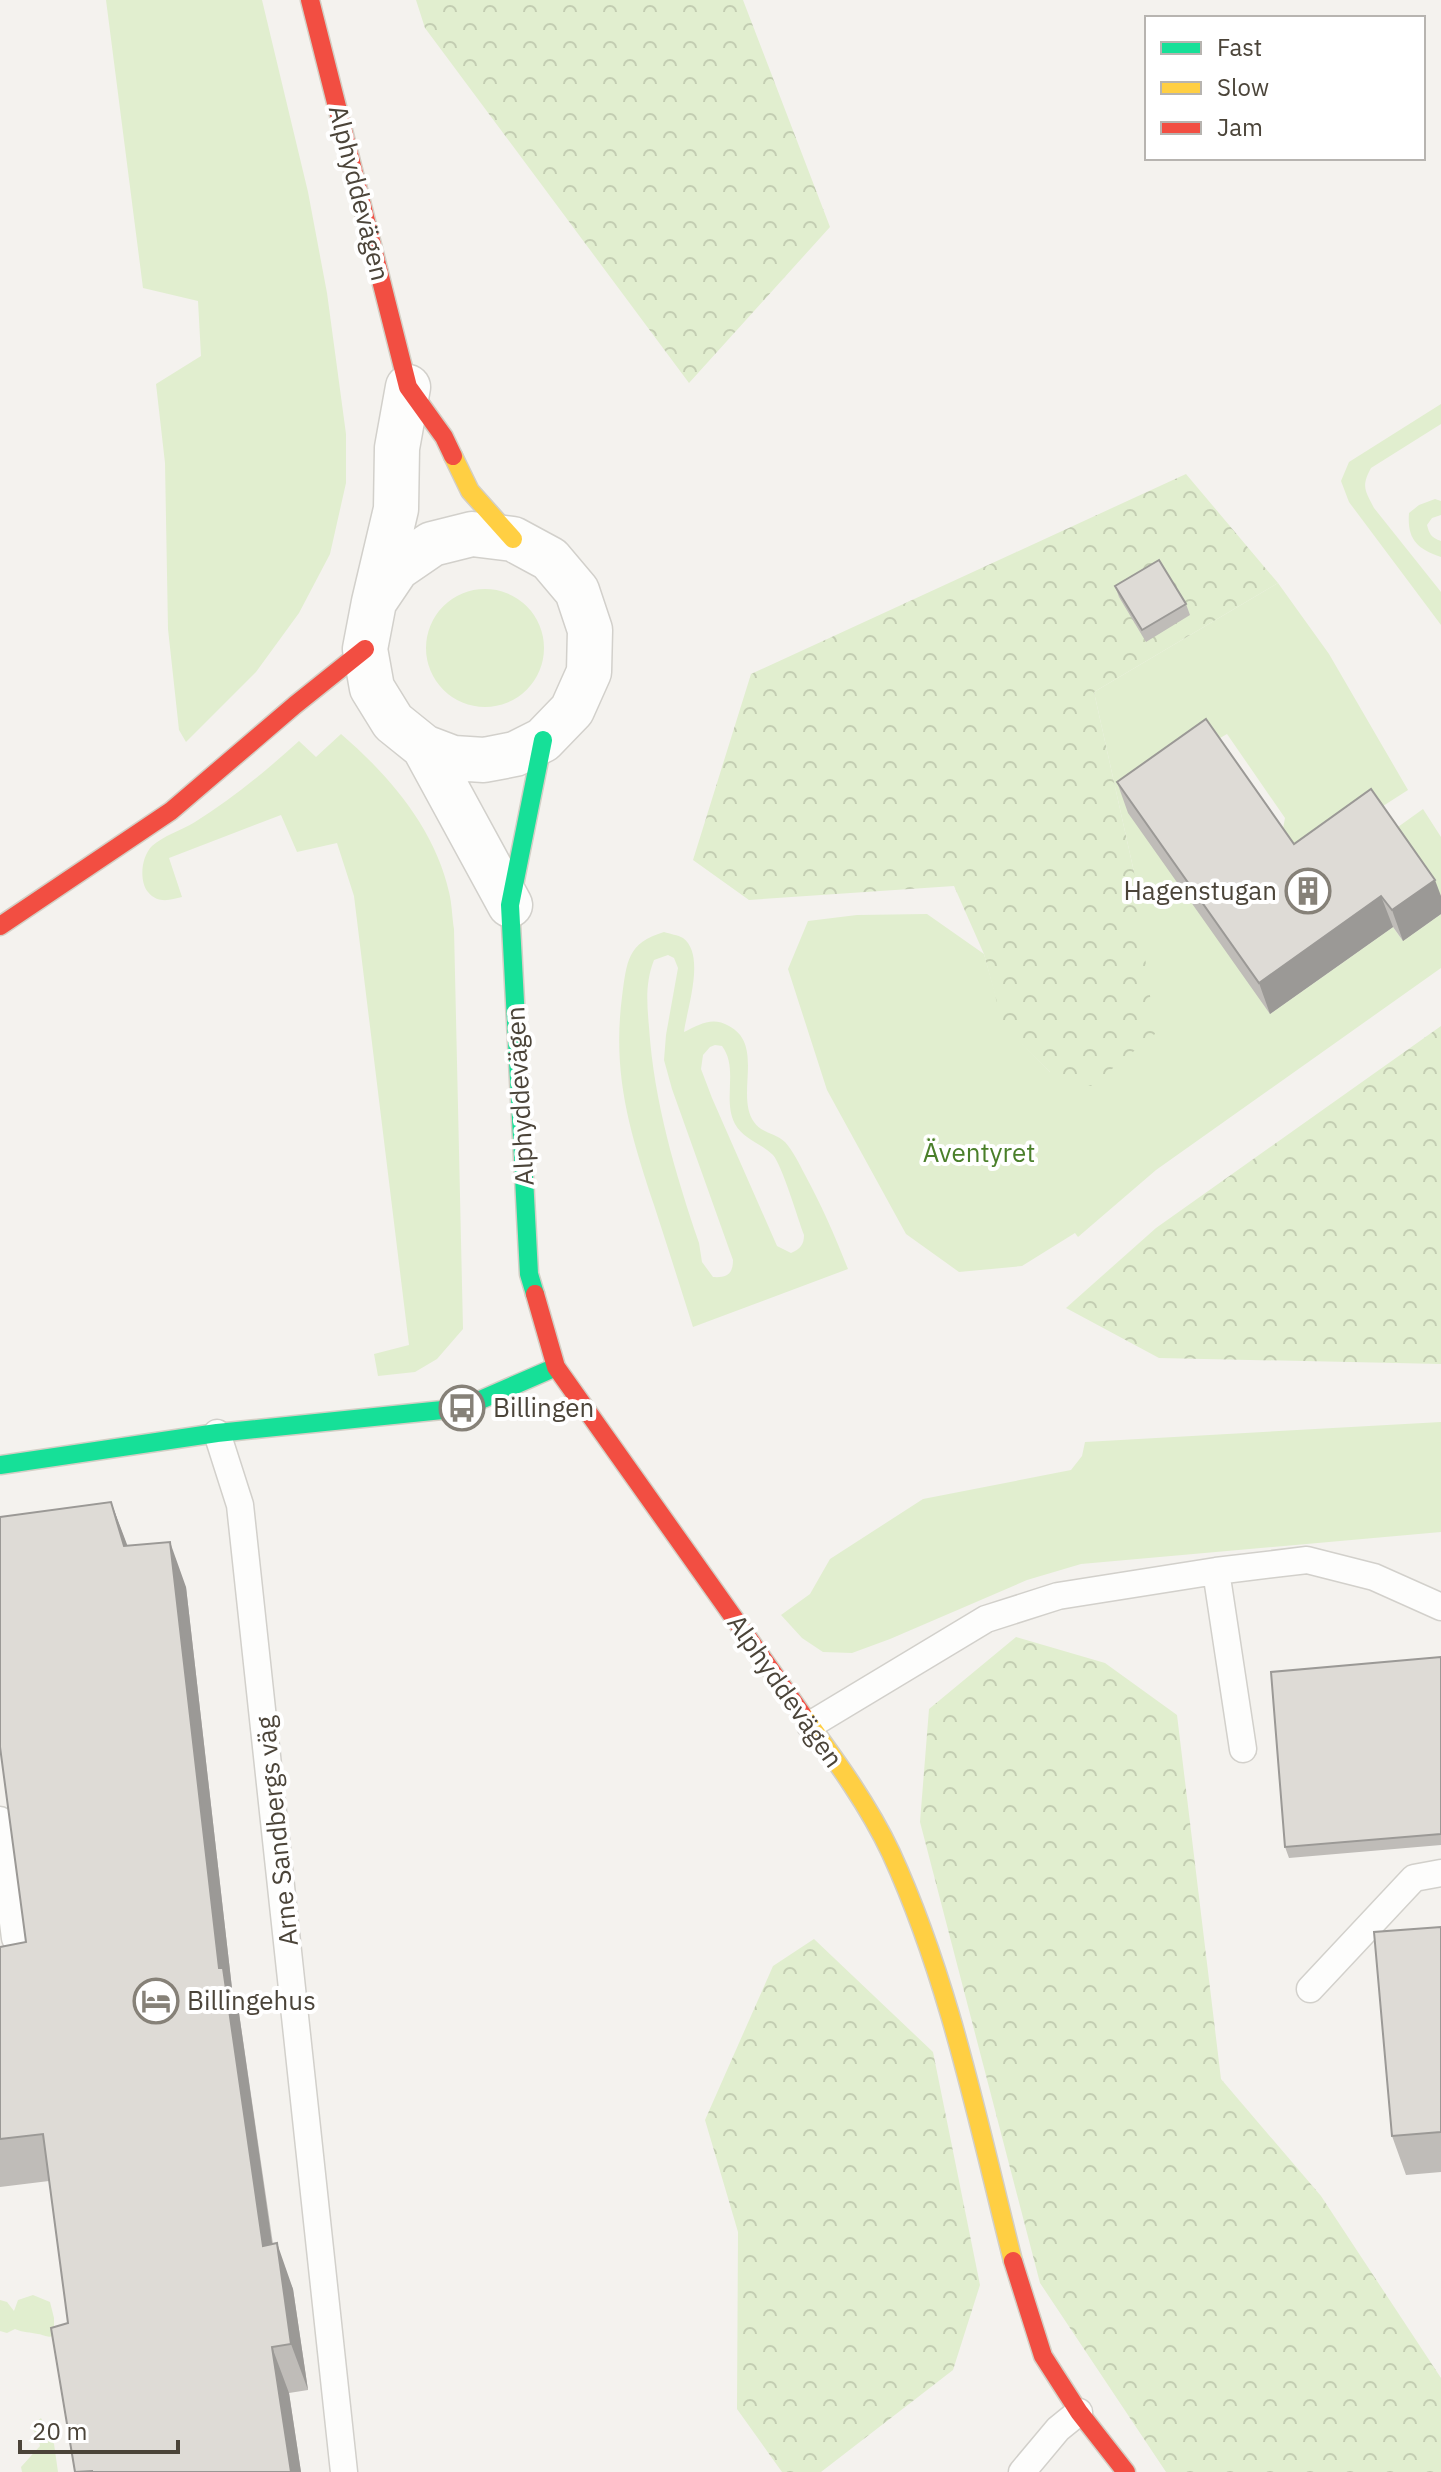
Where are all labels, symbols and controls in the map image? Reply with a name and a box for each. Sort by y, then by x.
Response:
legend [1145,16,1425,160]
text: Fast [1217,31,1262,63]
text: Slow [1217,71,1269,103]
street label: Alphyddevägen [322,102,398,284]
text: Jam [1217,111,1263,143]
building icon: Hagenstugan [1284,867,1332,915]
place label: Hagenstugan [1123,873,1277,907]
street label: Alphyddevägen [497,1006,541,1187]
park label: Äventyret [923,1135,1035,1169]
bus stop icon: Billingen [438,1384,486,1432]
place label: Billingen [493,1390,594,1424]
street label: Alphyddevägen [720,1607,851,1774]
street label: Arne Sandbergs väg [247,1714,305,1948]
hotel icon: Billingehus [132,1977,180,2025]
place label: Billingehus [187,1983,316,2017]
scale bar [20,2404,178,2454]
text: 20 m [32,2415,87,2447]

